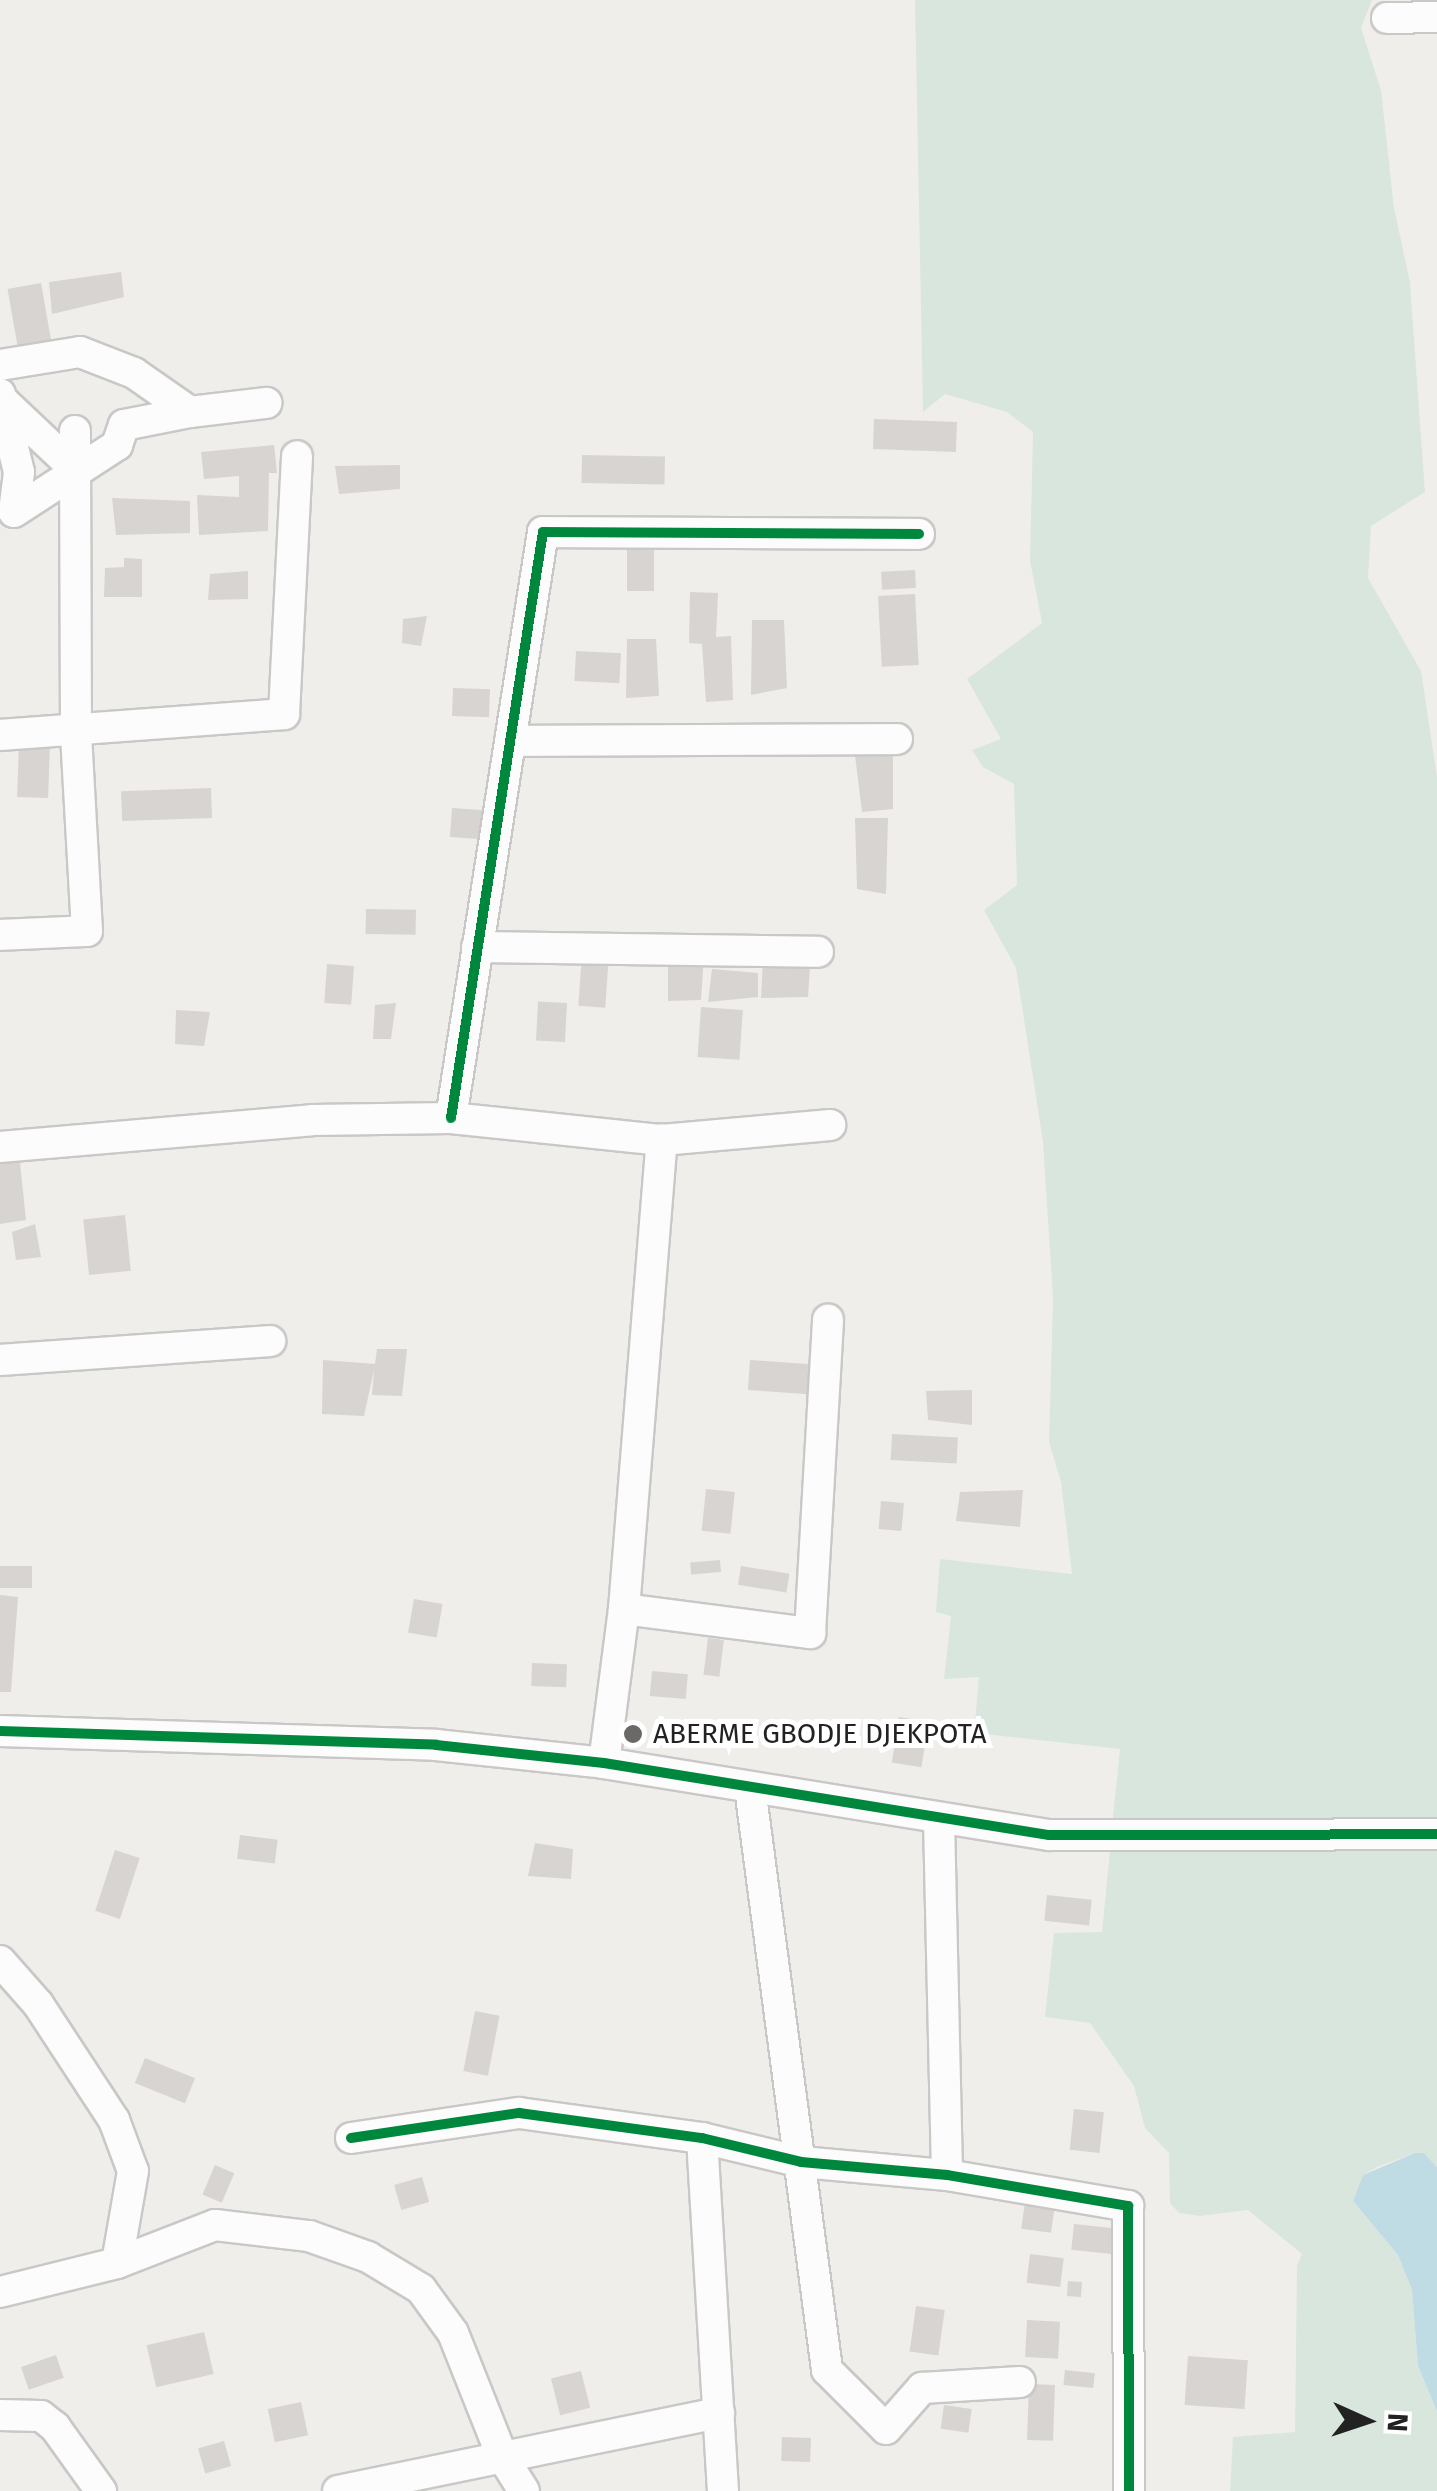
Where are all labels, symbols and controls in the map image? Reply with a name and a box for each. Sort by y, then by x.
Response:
place label: ABERME GBODJE DJEKPOTA [653,1717,987,1751]
marker: ABERME GBODJE DJEKPOTA [622,1723,644,1745]
north arrow [1317,2371,1417,2471]
text: N [1380,2412,1414,2433]

